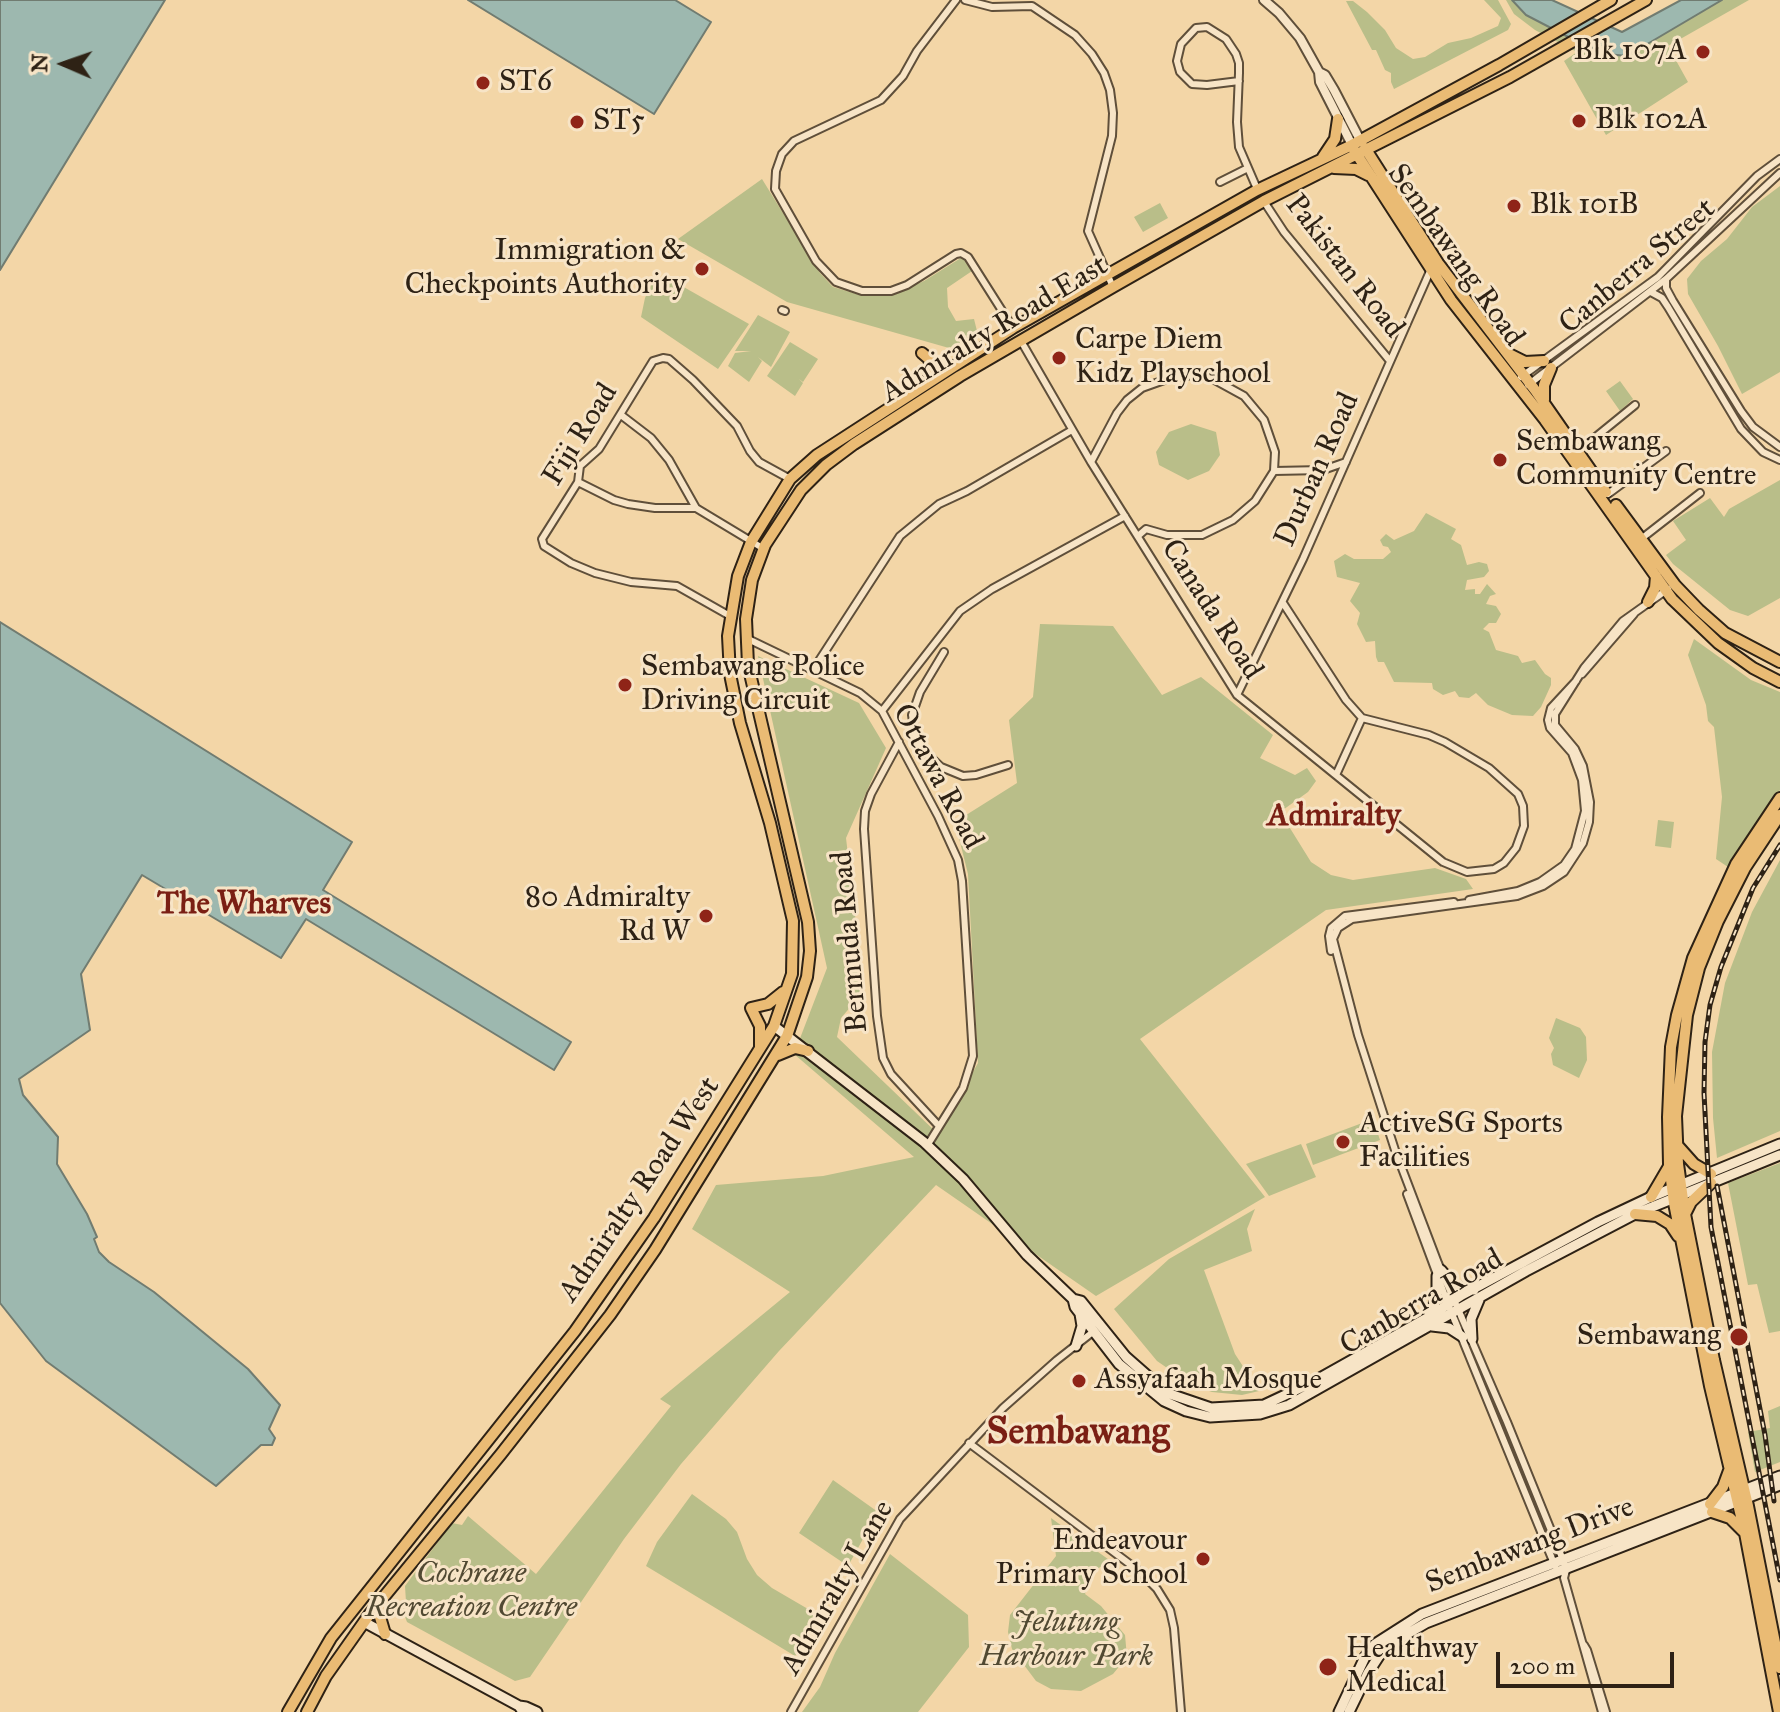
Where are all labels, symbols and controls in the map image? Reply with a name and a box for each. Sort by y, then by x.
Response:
north arrow [24,24,104,104]
place label: Blk 107A [1573,34,1687,70]
marker: Blk 107A [1694,43,1712,61]
text: N [26,53,53,73]
place label: ST6 [499,65,552,101]
marker: ST6 [474,74,492,92]
place label: Blk 102A [1595,103,1708,139]
place label: ST5 [593,104,645,140]
marker: Blk 102A [1570,112,1588,130]
marker: ST5 [568,113,586,131]
street label: Sembawang Road [1379,158,1531,354]
street label: Pakistan Road [1277,188,1411,346]
place label: Blk 101B [1530,188,1639,224]
street label: Canberra Street [1553,191,1723,343]
marker: Blk 101B [1505,197,1523,215]
place label: Immigration & Checkpoints Authority [405,234,686,304]
street label: Admiralty Road East [875,248,1115,412]
marker: Immigration & Checkpoints Authority [693,260,711,278]
place label: Carpe Diem Kidz Playschool [1075,323,1270,394]
marker: Carpe Diem Kidz Playschool [1050,349,1068,367]
street label: Fiji Road [536,377,626,493]
street label: Durban Road [1268,387,1368,553]
place label: Sembawang Community Centre [1516,425,1757,496]
marker: Sembawang Community Centre [1491,451,1509,469]
street label: Canada Road [1152,533,1270,687]
place label: Sembawang Police Driving Circuit [641,650,865,720]
marker: Sembawang Police Driving Circuit [616,676,634,694]
street label: Ottawa Road [884,698,990,856]
district label: Admiralty [1267,798,1401,836]
street label: Bermuda Road [825,849,877,1035]
place label: 80 Admiralty Rd W [525,881,690,952]
district label: The Wharves [157,886,331,924]
marker: 80 Admiralty Rd W [697,907,715,925]
street label: Admiralty Road West [551,1071,729,1309]
place label: ActiveSG Sports Facilities [1359,1107,1563,1178]
marker: ActiveSG Sports Facilities [1334,1133,1352,1151]
street label: Canberra Road [1334,1242,1510,1364]
place label: Sembawang [1577,1319,1721,1355]
marker: Sembawang [1728,1326,1750,1348]
place label: Assyafaah Mosque [1095,1363,1322,1399]
marker: Assyafaah Mosque [1070,1372,1088,1390]
district label: Sembawang [987,1411,1169,1457]
street label: Sembawang Drive [1421,1490,1639,1602]
street label: Admiralty Lane [774,1494,902,1682]
place label: Endeavour Primary School [996,1524,1187,1594]
marker: Endeavour Primary School [1194,1550,1212,1568]
park label: Cochrane Recreation Centre [365,1557,577,1628]
park label: Jelutung Harbour Park [979,1606,1153,1676]
place label: Healthway Medical [1346,1632,1478,1702]
scale bar [1500,1636,1678,1686]
text: 200 m [1510,1651,1575,1681]
marker: Healthway Medical [1317,1656,1339,1678]

